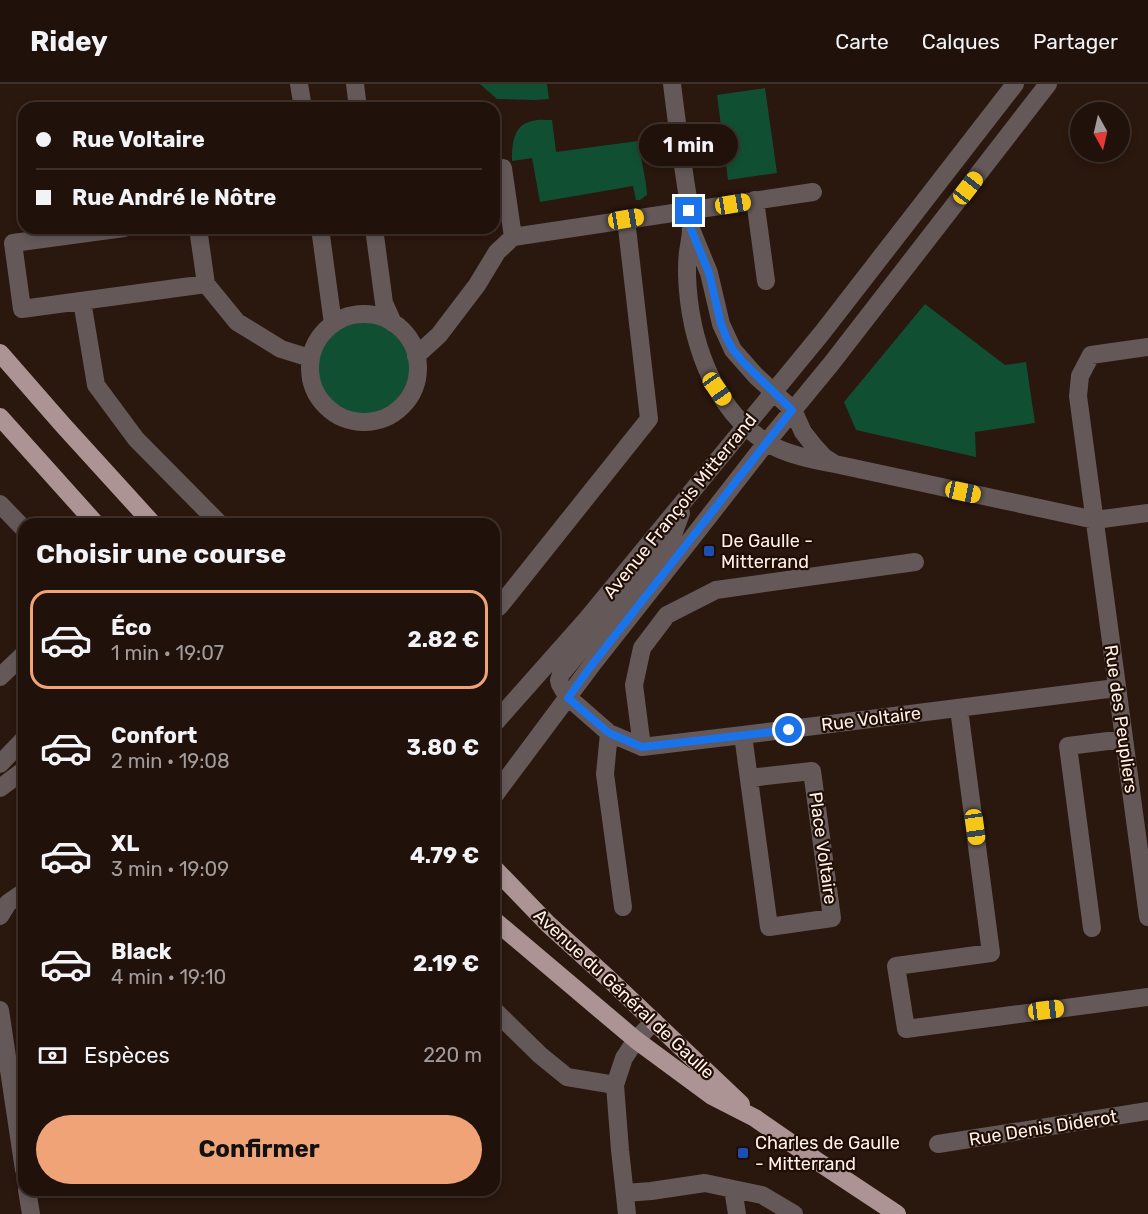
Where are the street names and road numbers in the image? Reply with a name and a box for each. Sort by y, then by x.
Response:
street label: Avenue François Mitterrand [599,409,761,603]
street label: Rue des Peupliers [1100,643,1142,795]
street label: Rue Voltaire [820,702,922,736]
street label: Place Voltaire [804,790,842,906]
street label: Avenue du Général de Gaulle [529,904,719,1084]
street label: Rue Denis Diderot [967,1105,1119,1151]

